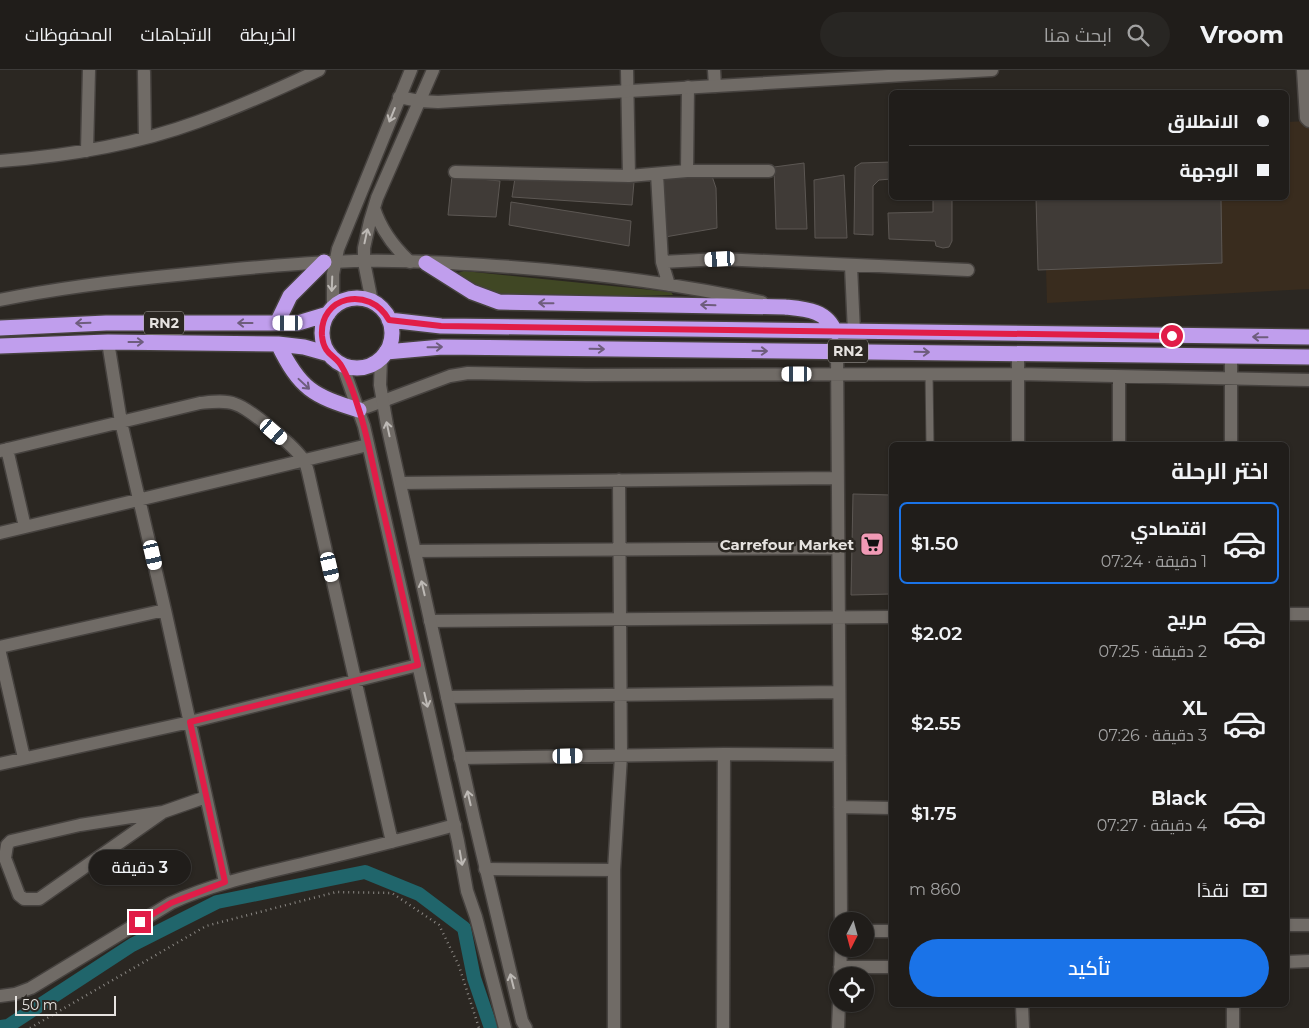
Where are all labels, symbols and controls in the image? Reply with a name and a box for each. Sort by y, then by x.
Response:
search box [820,12,1170,57]
text: Vroom [1200,20,1284,49]
icon: search [1124,21,1152,49]
text: المحفوظات [25,24,113,46]
text: الاتجاهات [141,24,212,46]
text: الخريطة [240,24,296,46]
text: ابحث هنا [1044,24,1112,47]
one-way arrow [386,107,396,122]
text: الانطلاق [1168,110,1239,133]
text: الوجهة [1179,159,1239,182]
one-way arrow [362,229,372,245]
car [704,251,735,267]
one-way arrow [328,276,337,292]
one-way arrow [538,298,554,308]
one-way arrow [701,300,717,310]
road number: RN2 [144,312,184,334]
car [273,316,303,331]
one-way arrow [238,318,254,328]
one-way arrow [75,319,91,328]
route start [1161,325,1183,347]
one-way arrow [1253,332,1269,342]
one-way arrow [128,337,144,347]
road number: RN2 [828,340,868,362]
one-way arrow [427,343,443,352]
one-way arrow [589,344,605,354]
one-way arrow [752,346,768,355]
one-way arrow [914,347,930,357]
car [782,367,812,382]
one-way arrow [298,378,310,390]
car [257,416,290,448]
one-way arrow [383,422,392,438]
text: اختر الرحلة [1171,458,1269,485]
text: اقتصادي [1131,517,1207,540]
icon: car [1222,521,1267,566]
supermarket icon: Carrefour Market [859,531,885,557]
text: $1.50 [911,532,959,555]
place label: Carrefour Market [720,535,854,554]
car [142,539,163,571]
car [319,551,340,583]
text: 1 دقيقة · 07:24 [1101,552,1207,571]
one-way arrow [418,580,427,596]
text: مريح [1167,607,1207,630]
icon: car [1222,611,1267,656]
text: $2.02 [911,622,962,645]
text: 2 دقيقة · 07:25 [1099,642,1207,661]
one-way arrow [422,691,431,707]
text: XL [1182,697,1207,720]
icon: car [1222,701,1267,746]
text: $2.55 [911,712,961,735]
text: 3 دقيقة · 07:26 [1098,726,1207,745]
car [552,748,583,764]
text: Black [1151,787,1207,810]
one-way arrow [464,790,473,806]
icon: car [1222,791,1267,836]
text: $1.75 [911,802,957,825]
text: 4 دقيقة · 07:27 [1097,816,1207,835]
callout: 3 دقيقة [89,850,191,884]
one-way arrow [457,850,467,866]
text: 3 دقيقة [112,858,168,877]
icon: cash [1241,876,1269,904]
text: نقدًا [1197,879,1229,902]
text: 860 m [909,880,961,899]
route end [129,911,151,933]
north arrow [829,912,874,958]
map controls [829,912,874,1012]
button: تأكيد [909,939,1269,997]
button: locate [829,967,874,1012]
one-way arrow [507,974,517,990]
scale bar [15,993,116,1016]
text: 50 m [22,996,58,1014]

